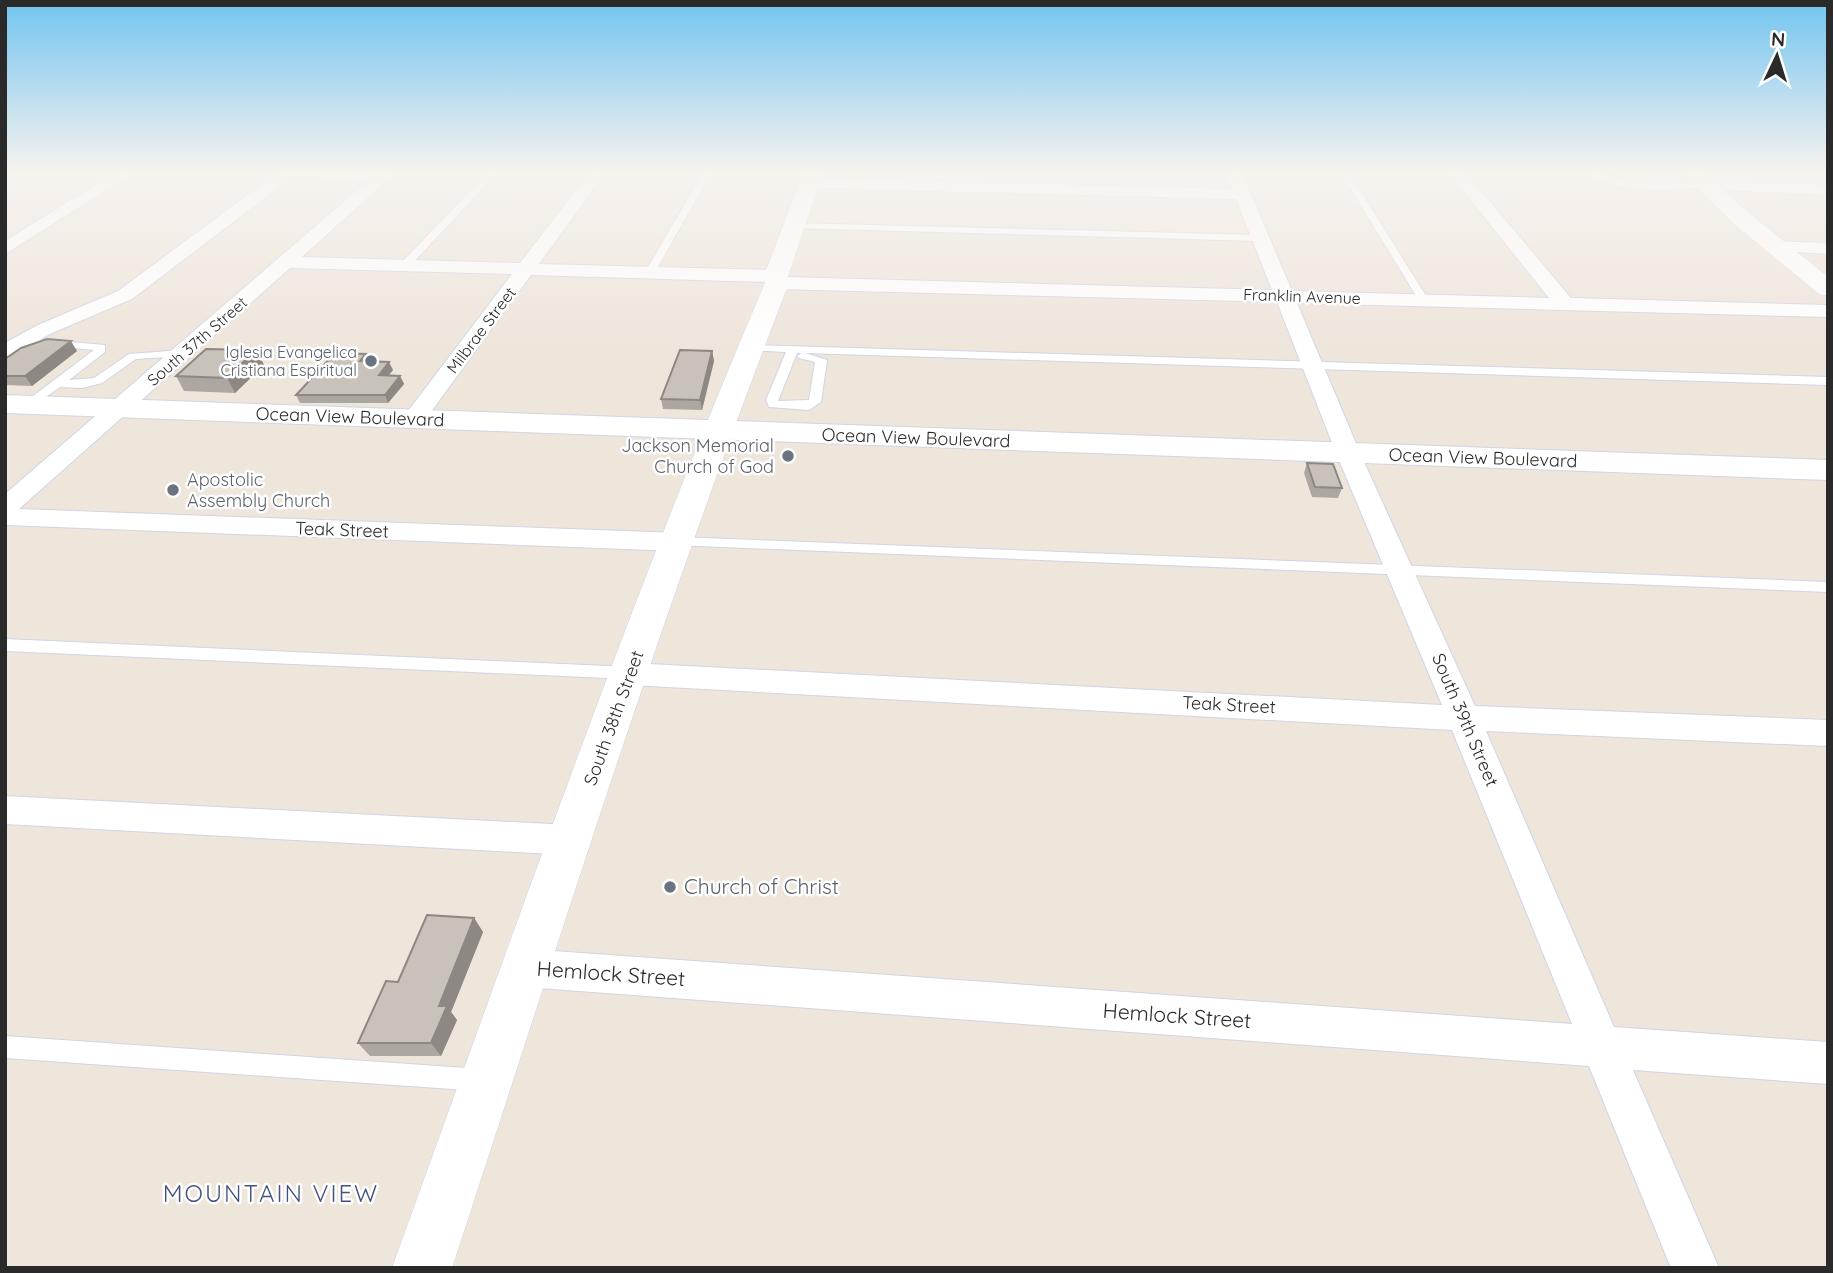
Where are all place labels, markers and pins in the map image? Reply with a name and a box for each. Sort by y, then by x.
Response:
place label: Iglesia Evangelica Cristiana Espiritual [220,342,357,380]
marker: Iglesia Evangelica Cristiana Espiritual [363,353,379,369]
place label: Jackson Memorial Church of God [621,434,774,478]
marker: Jackson Memorial Church of God [780,448,796,464]
place label: Apostolic Assembly Church [187,468,330,512]
marker: Apostolic Assembly Church [165,482,181,498]
place label: Church of Christ [684,873,839,899]
marker: Church of Christ [662,879,678,895]

